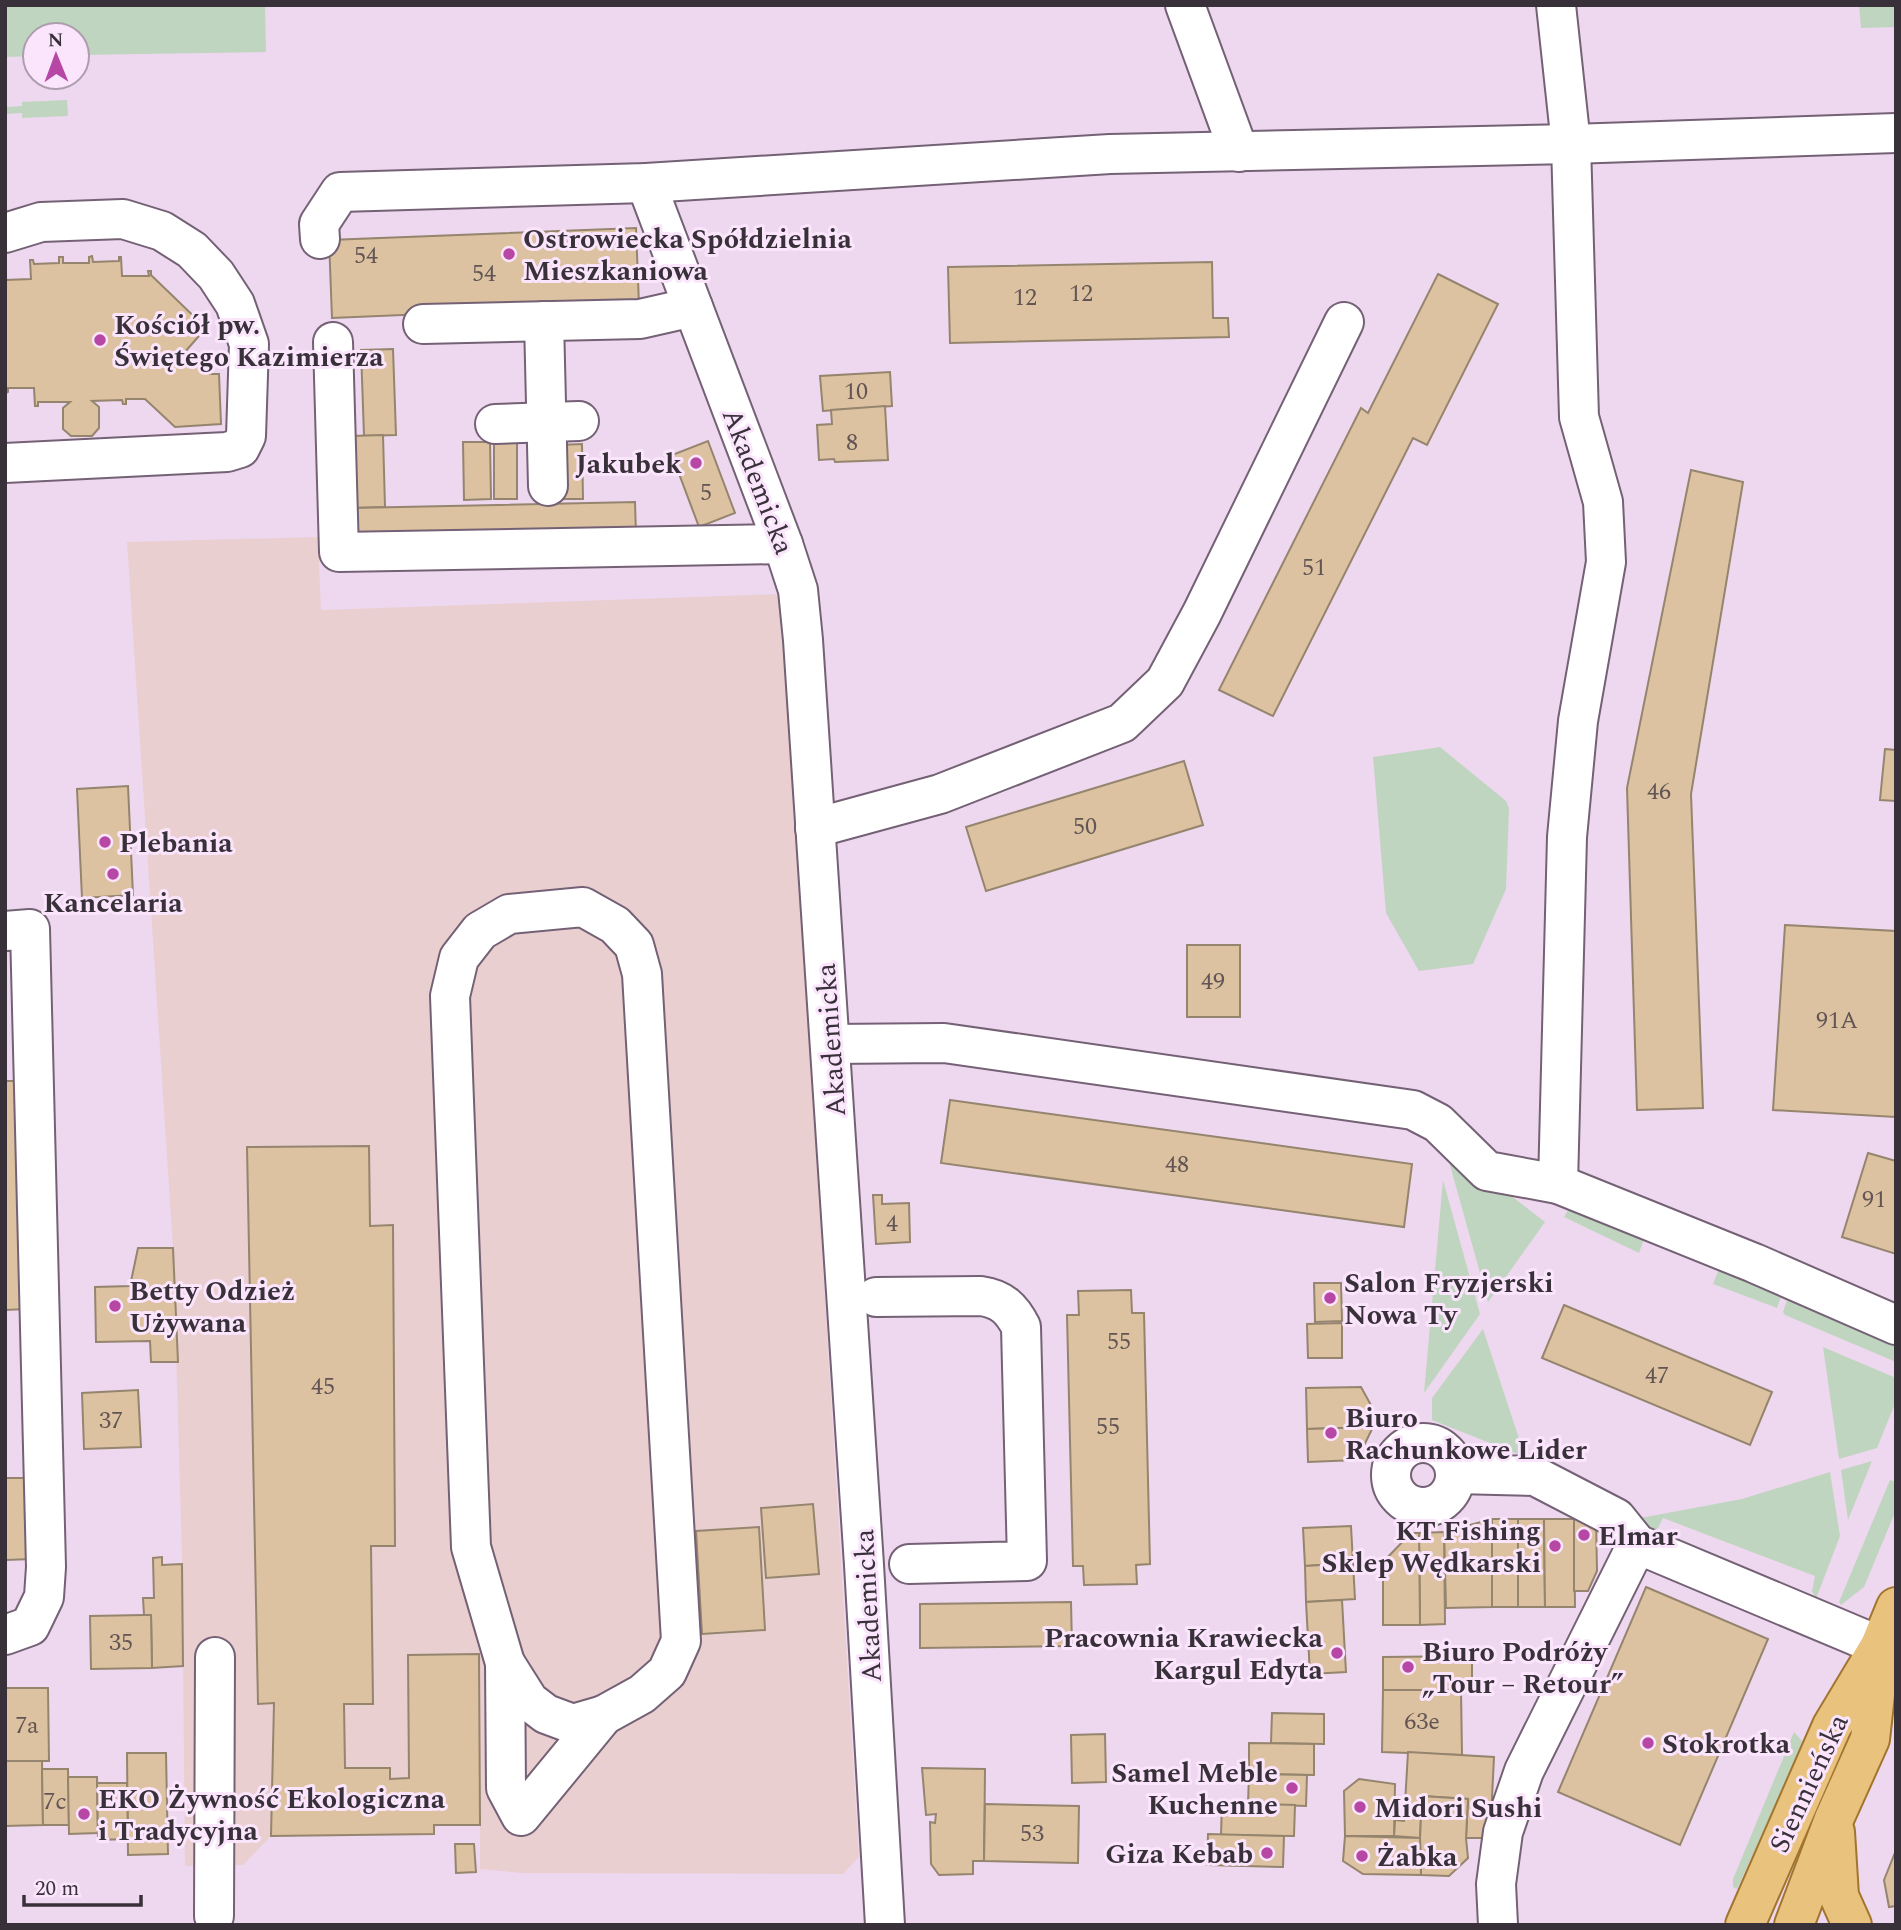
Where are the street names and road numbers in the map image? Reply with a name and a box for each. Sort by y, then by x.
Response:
street label: Akademicka [710,402,805,561]
street label: Akademicka [805,961,858,1118]
street label: Akademicka [843,1528,894,1684]
street label: Siennieńska [1758,1707,1861,1860]

